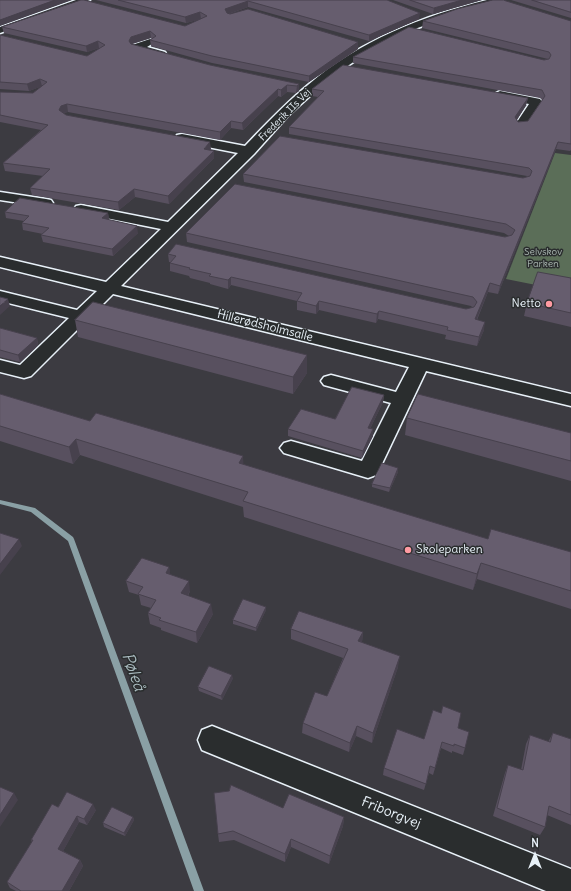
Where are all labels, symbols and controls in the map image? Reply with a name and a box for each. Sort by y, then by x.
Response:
street label: Frederik IIs Vej [257,87,313,143]
park label: Selvskov Parken [524,246,562,270]
place label: Netto [512,297,541,311]
marker: Netto [544,299,554,309]
street label: Hillerødsholmsalle [216,307,314,345]
place label: Skoleparken [416,543,483,557]
marker: Skoleparken [403,545,413,555]
water label: Pøleå [117,650,149,694]
street label: Friborgvej [359,793,423,833]
north arrow [515,835,555,875]
text: N [531,836,539,850]

